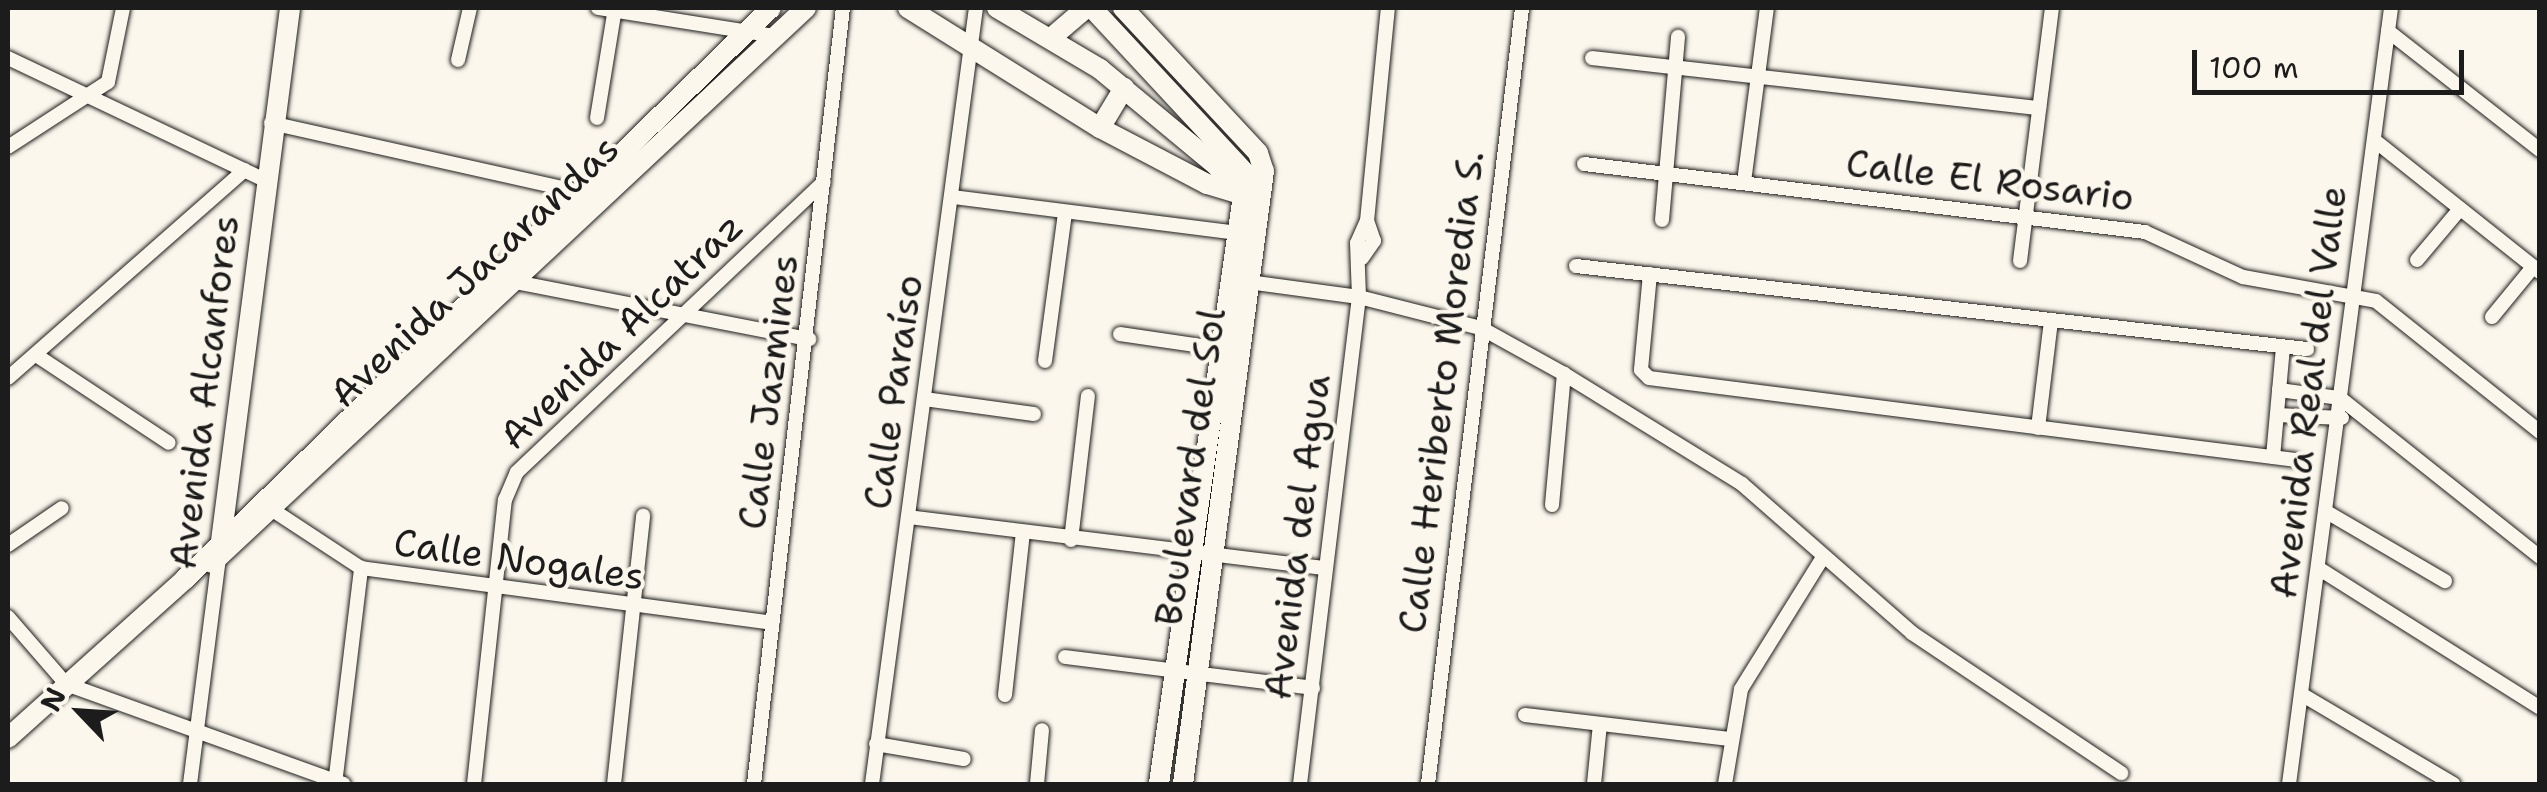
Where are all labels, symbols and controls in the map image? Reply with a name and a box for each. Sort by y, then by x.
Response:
scale bar [2197,30,2470,92]
text: 100 m [2209,47,2299,88]
street label: Avenida Jacarandas [320,125,628,417]
street label: Calle El Rosario [1843,140,2137,220]
street label: Calle Heriberto Moredia S. [1389,148,1493,636]
street label: Avenida Real del Valle [2260,183,2356,601]
street label: Avenida Alcatraz [490,203,752,459]
street label: Avenida Alcanfores [160,212,248,572]
street label: Calle Jazmines [729,252,807,532]
street label: Calle Paraíso [854,272,932,512]
street label: Boulevard del Sol [1145,305,1235,629]
street label: Avenida del Agua [1254,372,1340,702]
street label: Calle Nogales [391,519,647,599]
north arrow [30,662,130,762]
text: N [31,681,75,717]

